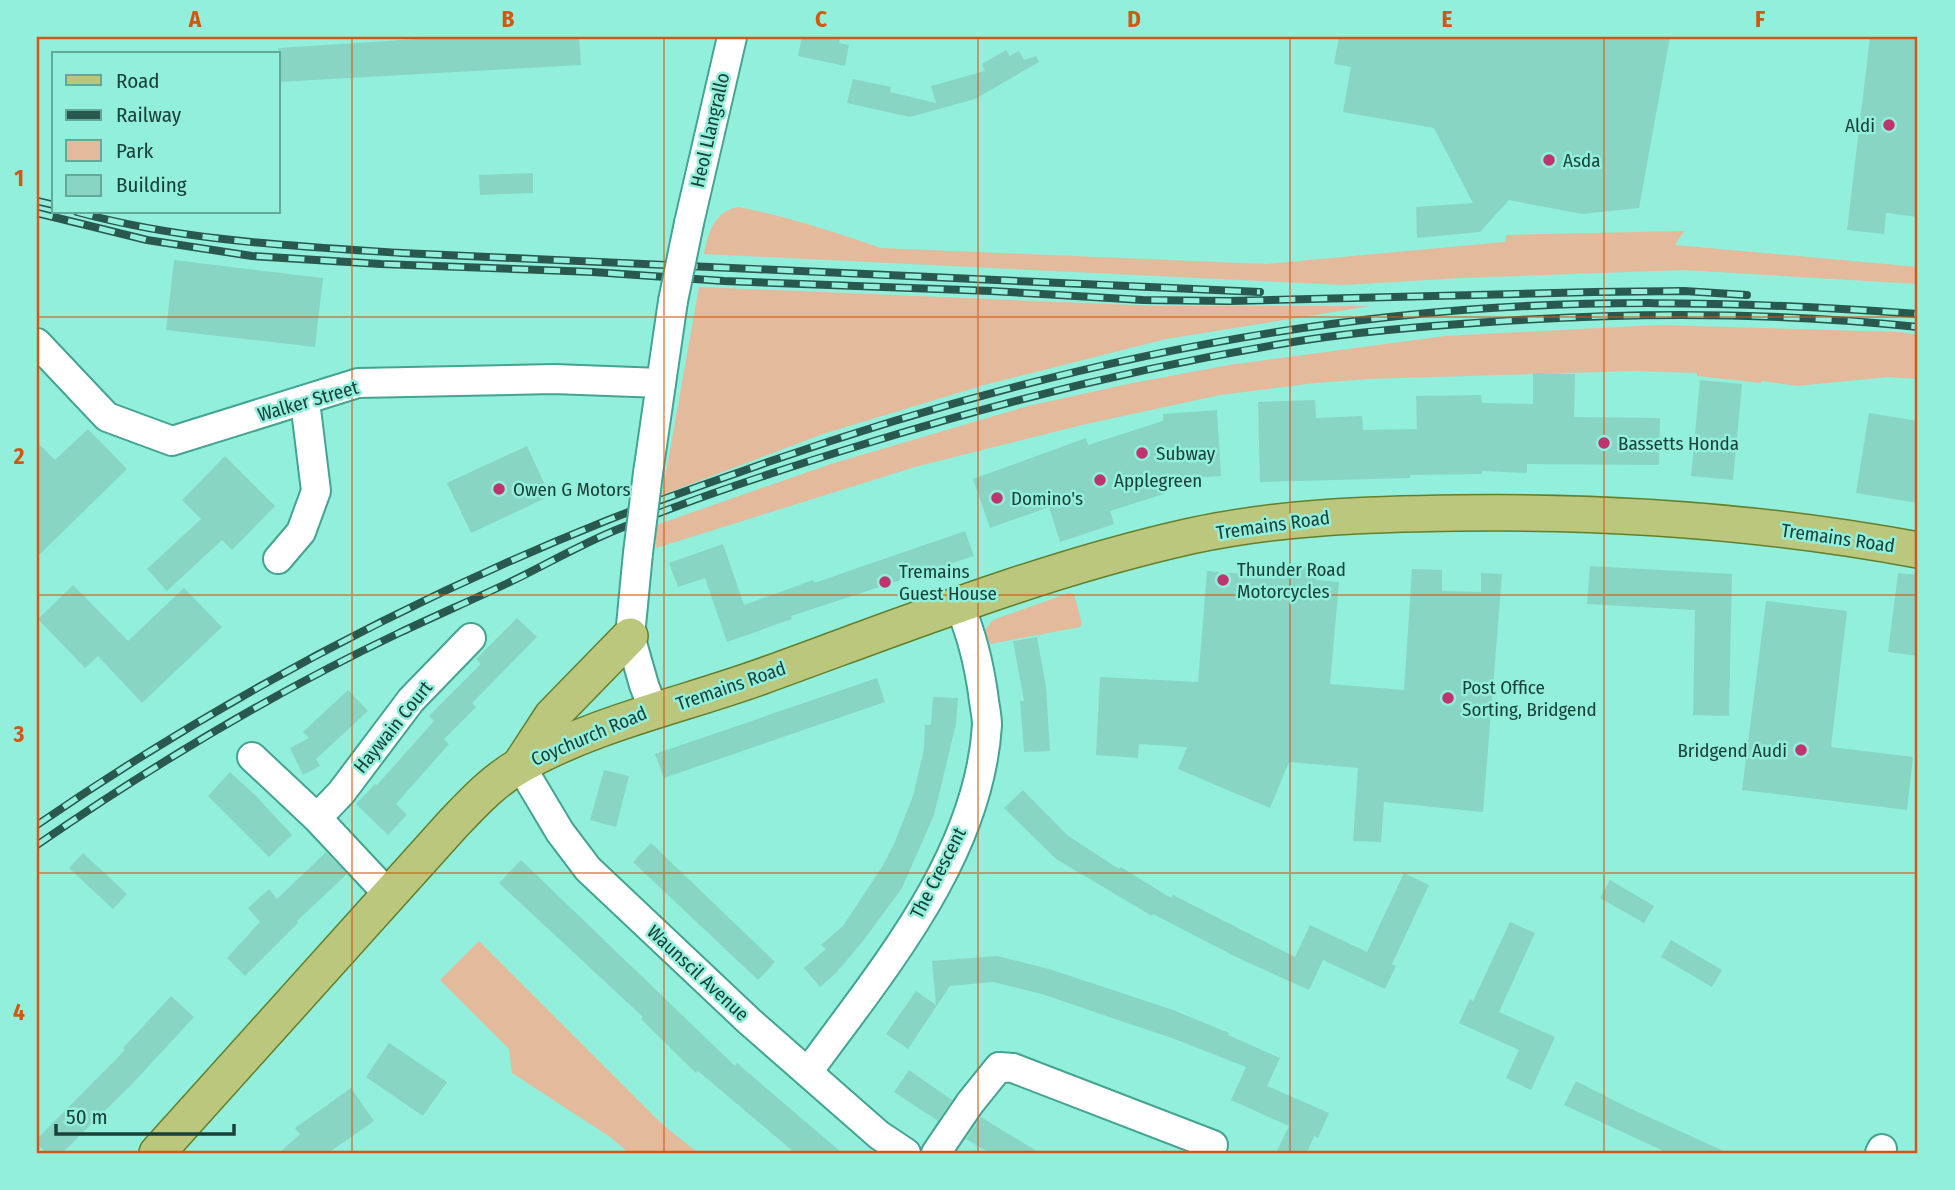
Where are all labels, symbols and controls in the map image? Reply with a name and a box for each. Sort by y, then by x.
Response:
text: A [188,5,202,33]
text: B [502,5,515,33]
text: C [815,5,827,33]
text: D [1127,5,1141,33]
text: E [1442,5,1453,33]
text: F [1755,5,1765,33]
legend [52,52,280,214]
text: Road [116,68,160,94]
street label: Heol Llangrallo [686,70,734,190]
text: Railway [116,102,182,128]
place label: Aldi [1845,114,1875,137]
marker: Aldi [1881,117,1897,133]
text: Park [116,138,154,164]
place label: Asda [1563,149,1601,172]
marker: Asda [1541,152,1557,168]
text: 1 [14,164,24,192]
text: Building [116,172,187,198]
street label: Walker Street [255,375,362,426]
place label: Bassetts Honda [1618,432,1739,455]
marker: Bassetts Honda [1596,435,1612,451]
text: 2 [13,442,25,470]
place label: Subway [1156,442,1216,465]
marker: Subway [1134,445,1150,461]
place label: Applegreen [1114,469,1202,492]
marker: Applegreen [1092,472,1108,488]
place label: Owen G Motors [513,478,631,501]
marker: Owen G Motors [491,481,507,497]
place label: Domino's [1011,487,1083,510]
marker: Domino's [989,490,1005,506]
street label: Tremains Road [1215,506,1331,544]
street label: Tremains Road [1780,519,1896,557]
place label: Thunder Road Motorcycles [1237,558,1346,603]
place label: Tremains Guest House [899,560,997,605]
marker: Thunder Road Motorcycles [1215,572,1231,588]
marker: Tremains Guest House [877,574,893,590]
street label: Tremains Road [673,657,789,715]
street label: Haywain Court [349,676,438,778]
place label: Post Office Sorting, Bridgend [1462,676,1597,721]
marker: Post Office Sorting, Bridgend [1440,690,1456,706]
street label: Coychurch Road [528,701,650,771]
text: 3 [13,720,25,748]
place label: Bridgend Audi [1677,739,1787,762]
marker: Bridgend Audi [1793,742,1809,758]
street label: The Crescent [905,823,971,922]
street label: Waunscil Avenue [642,920,754,1026]
text: 4 [13,998,25,1026]
scale bar [56,1092,234,1136]
text: 50 m [66,1104,108,1130]

